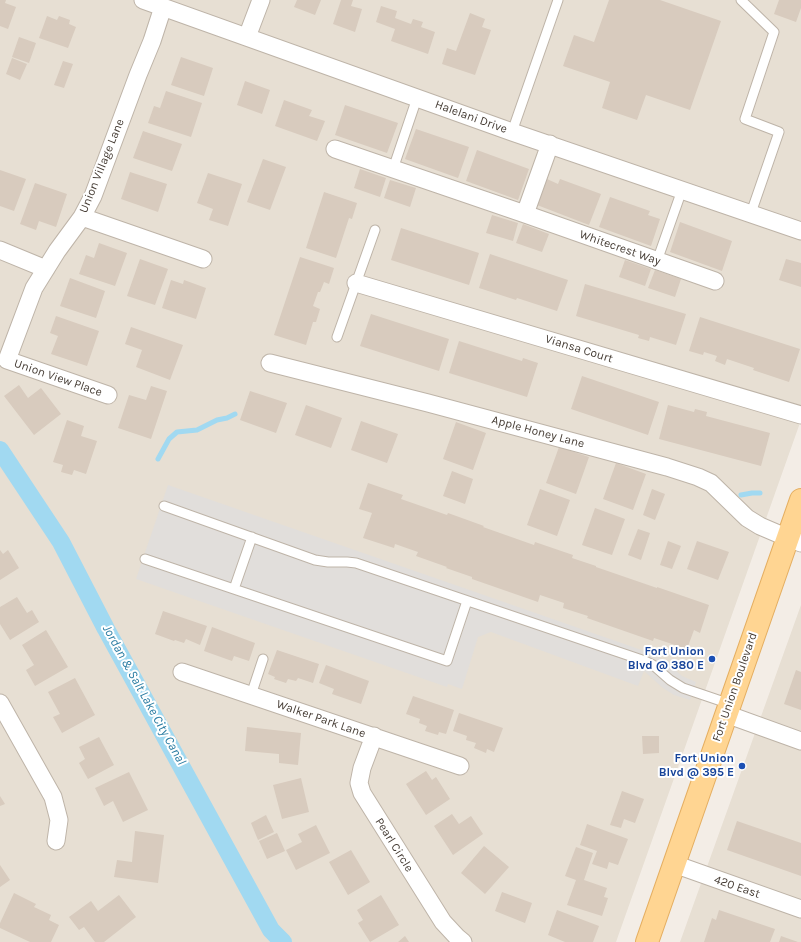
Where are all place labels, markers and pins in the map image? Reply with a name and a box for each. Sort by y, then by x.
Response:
place label: Fort Union Blvd @ 380 E [628,645,704,673]
marker: Fort Union Blvd @ 380 E [707,654,717,664]
place label: Fort Union Blvd @ 395 E [659,752,734,780]
marker: Fort Union Blvd @ 395 E [737,761,747,771]

